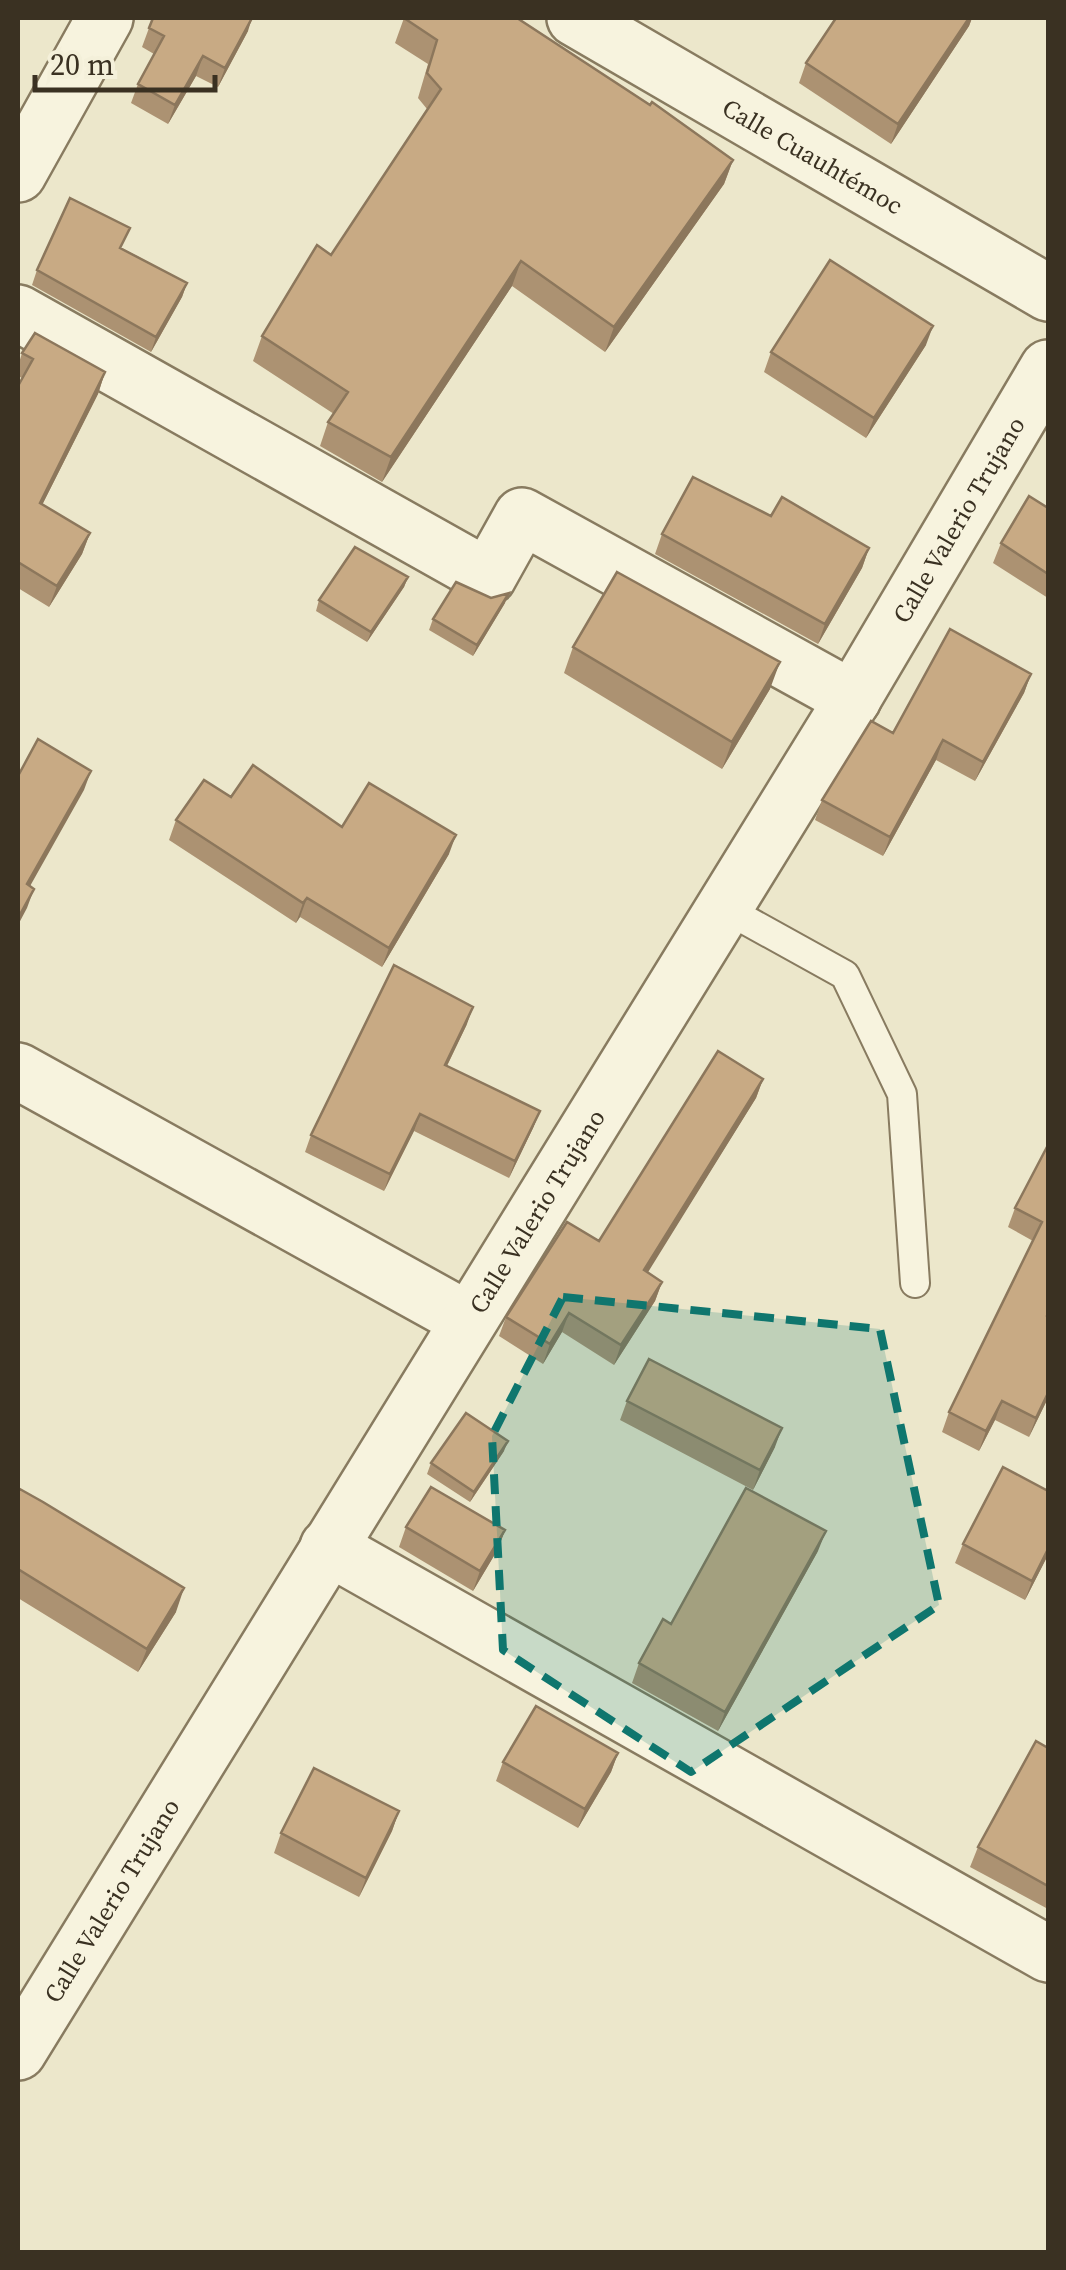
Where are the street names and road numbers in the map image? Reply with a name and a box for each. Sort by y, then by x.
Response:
street label: Calle Cuauhtémoc [716,90,909,222]
street label: Calle Valerio Trujano [884,410,1033,629]
street label: Calle Valerio Trujano [461,1103,613,1320]
street label: Calle Valerio Trujano [36,1792,187,2009]

